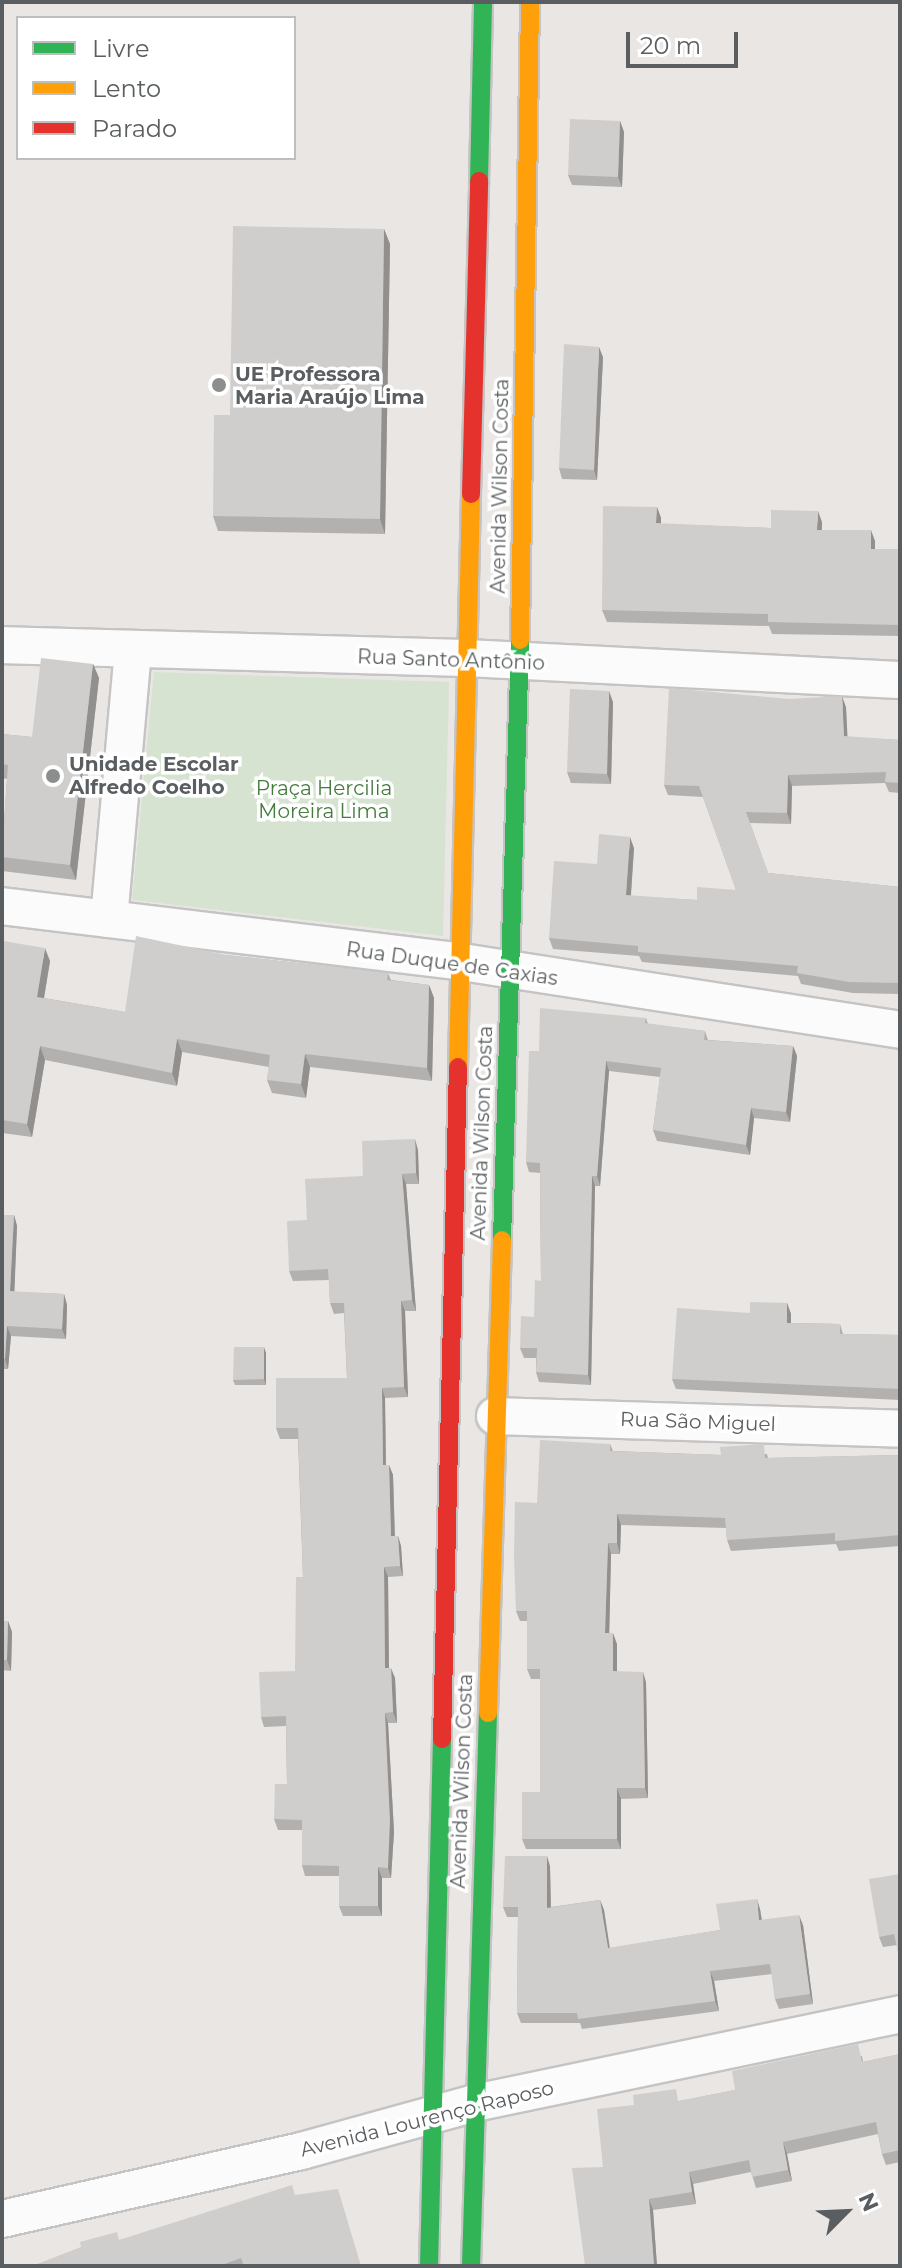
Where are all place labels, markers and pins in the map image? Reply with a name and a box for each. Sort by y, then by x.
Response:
place label: UE Professora Maria Araújo Lima [235,362,425,409]
marker: UE Professora Maria Araújo Lima [210,376,228,394]
place label: Unidade Escolar Alfredo Coelho [69,752,239,799]
marker: Unidade Escolar Alfredo Coelho [44,767,62,785]

